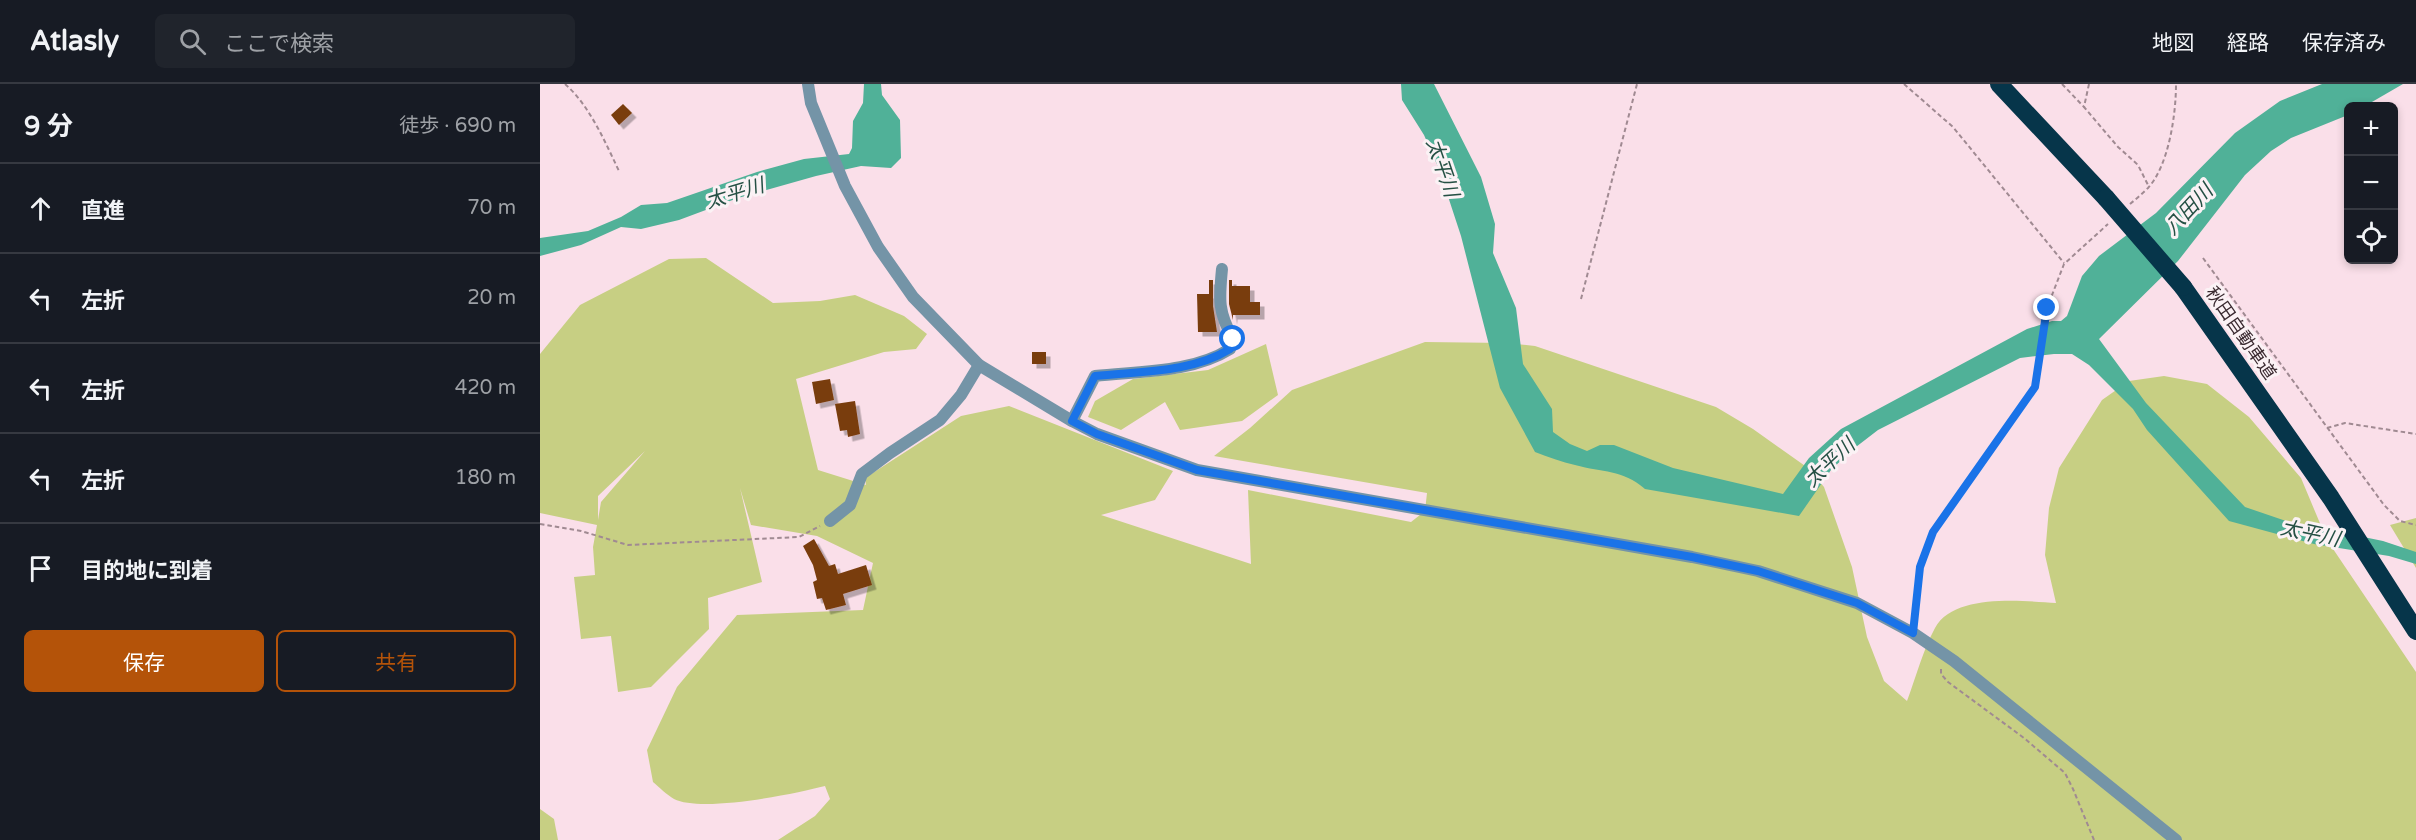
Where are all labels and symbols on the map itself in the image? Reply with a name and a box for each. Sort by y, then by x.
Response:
water label: 太平川 [1421,136,1464,202]
water label: 太平川 [703,173,769,214]
water label: 八田川 [2160,178,2220,240]
street label: 秋田自動車道 [2201,282,2281,384]
route end [2033,294,2059,320]
route start [1219,325,1245,351]
water label: 太平川 [1800,432,1862,492]
water label: 太平川 [2278,516,2344,552]

